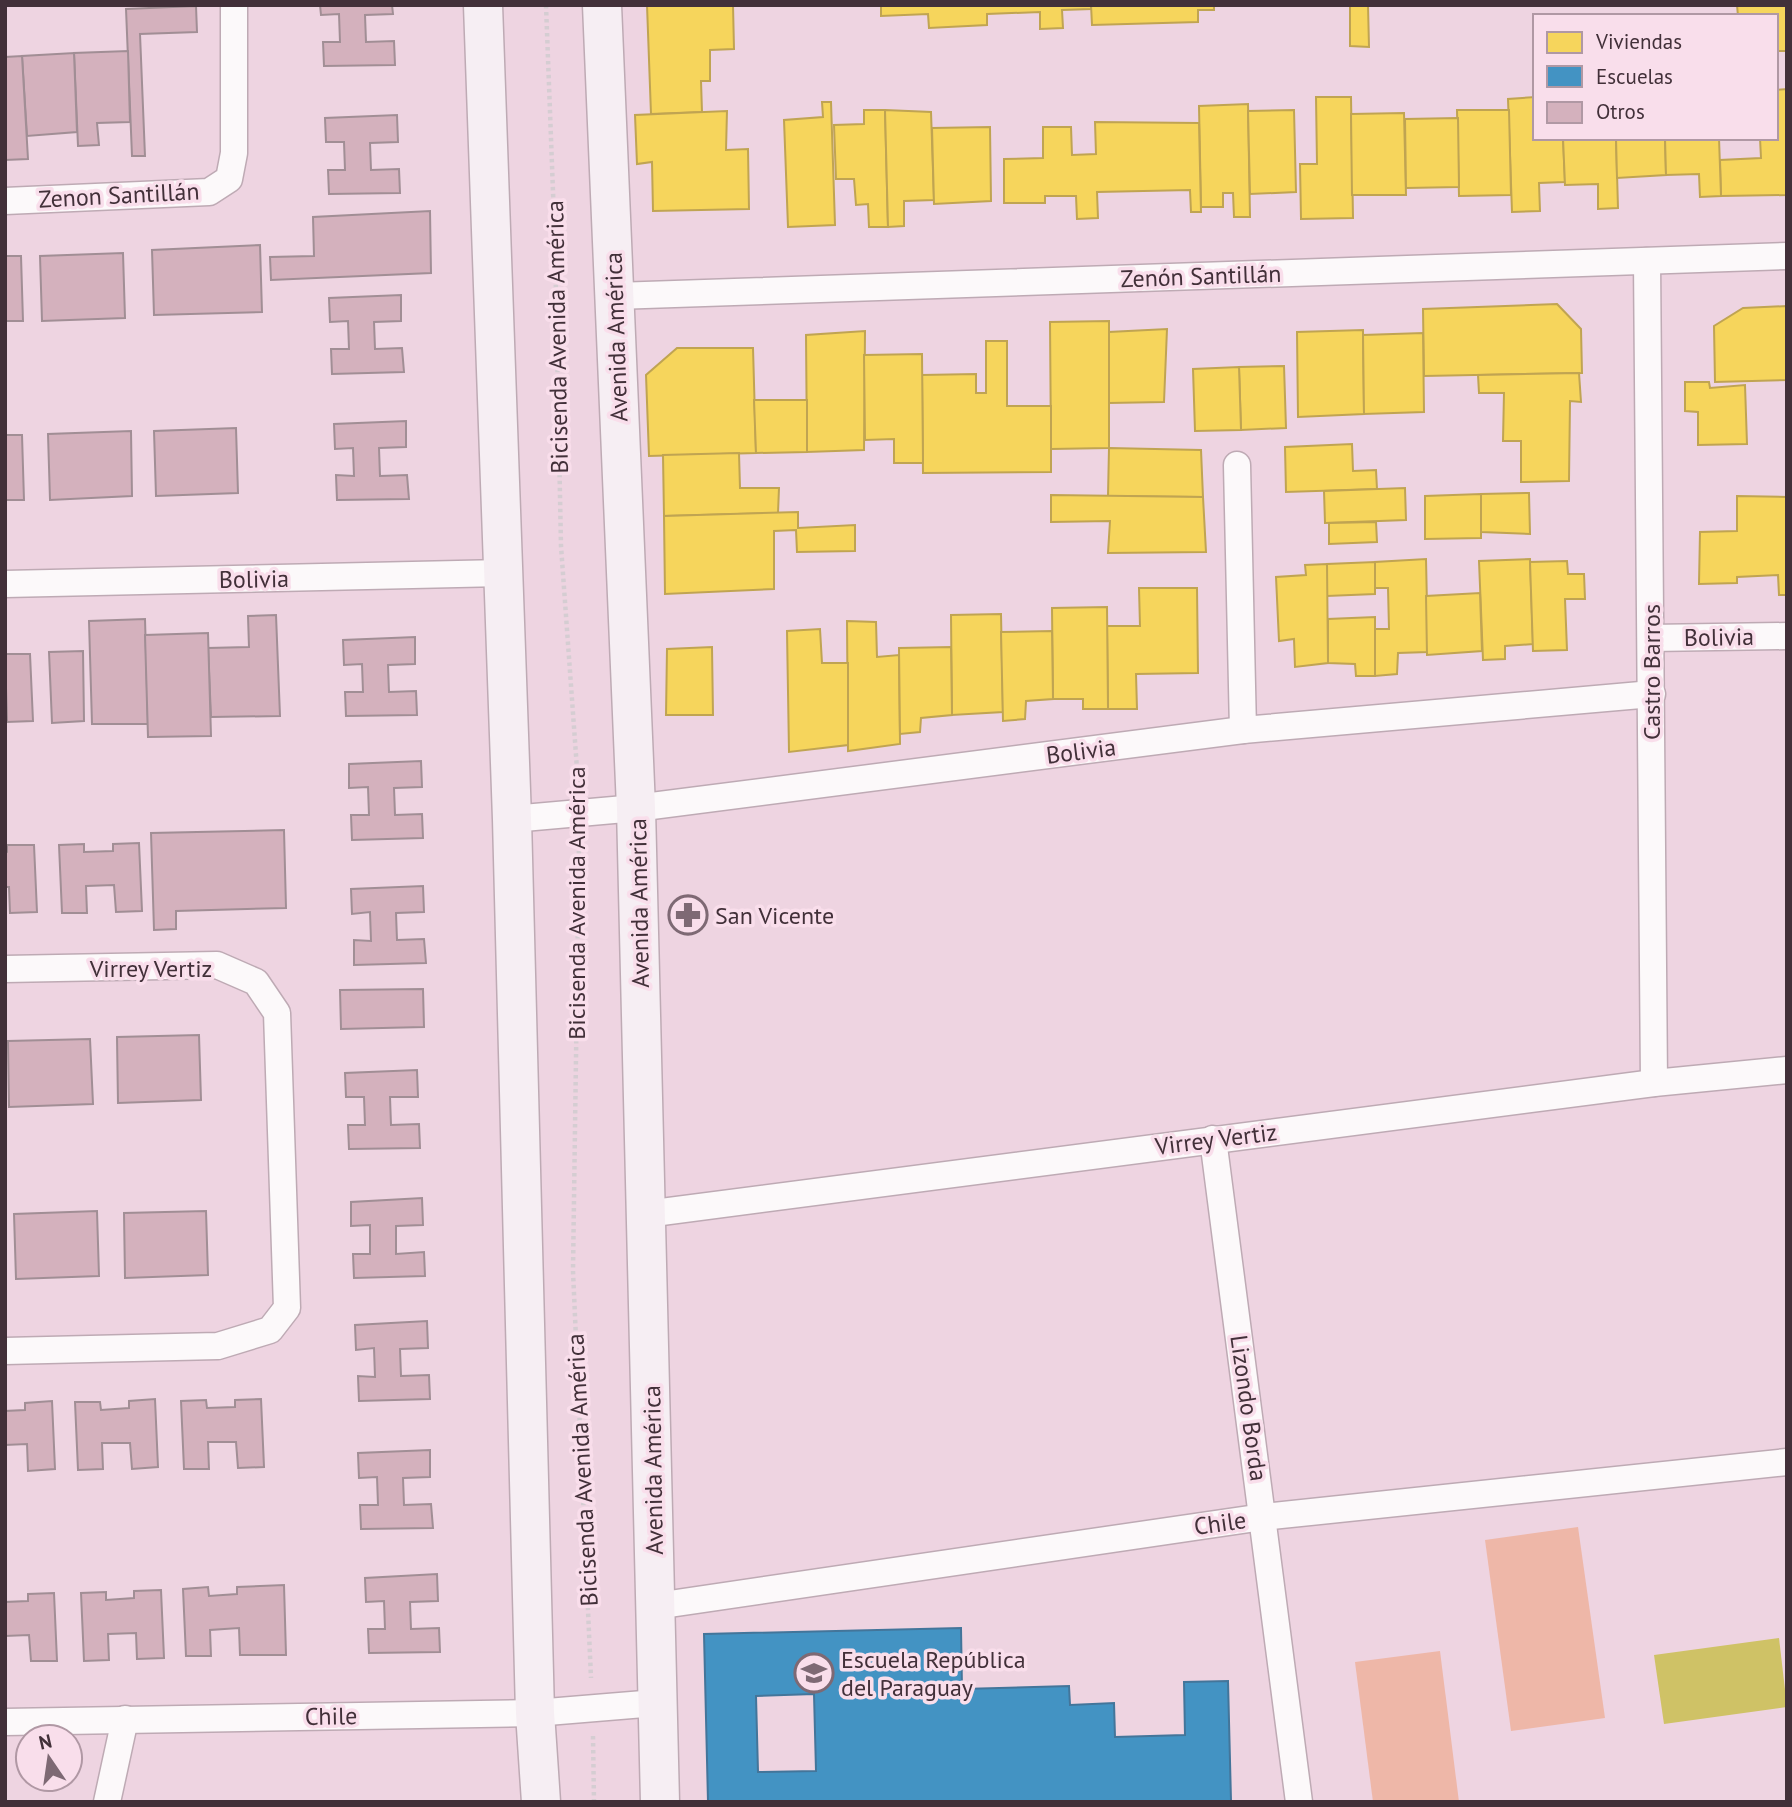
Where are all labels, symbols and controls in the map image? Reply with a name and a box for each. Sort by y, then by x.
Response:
legend [1533,14,1778,140]
text: Viviendas [1595,28,1682,55]
text: Escuelas [1596,63,1673,90]
text: Otros [1596,98,1645,125]
street label: Zenon Santillán [38,175,200,215]
street label: Bicisenda Avenida América [539,200,575,474]
street label: Avenida América [598,252,634,422]
street label: Zenón Santillán [1120,258,1282,294]
street label: Bolivia [219,563,289,595]
street label: Castro Barros [1636,604,1667,740]
street label: Bolivia [1684,621,1754,653]
street label: Bolivia [1044,731,1118,771]
street label: Bicisenda Avenida América [561,766,592,1040]
street label: Avenida América [622,818,656,988]
pharmacy icon: San Vicente [667,894,709,936]
place label: San Vicente [715,900,834,931]
street label: Virrey Vertiz [89,953,212,984]
street label: Virrey Vertiz [1152,1116,1279,1162]
street label: Bicisenda Avenida América [559,1333,605,1607]
street label: Lizondo Borda [1223,1333,1275,1483]
street label: Avenida América [636,1385,670,1555]
street label: Chile [1192,1504,1248,1542]
place label: Escuela República del Paraguay [841,1644,1026,1703]
school or university icon: Escuela República del Paraguay [793,1652,835,1694]
street label: Chile [304,1700,358,1732]
north arrow [14,1723,84,1793]
text: N [36,1728,54,1755]

